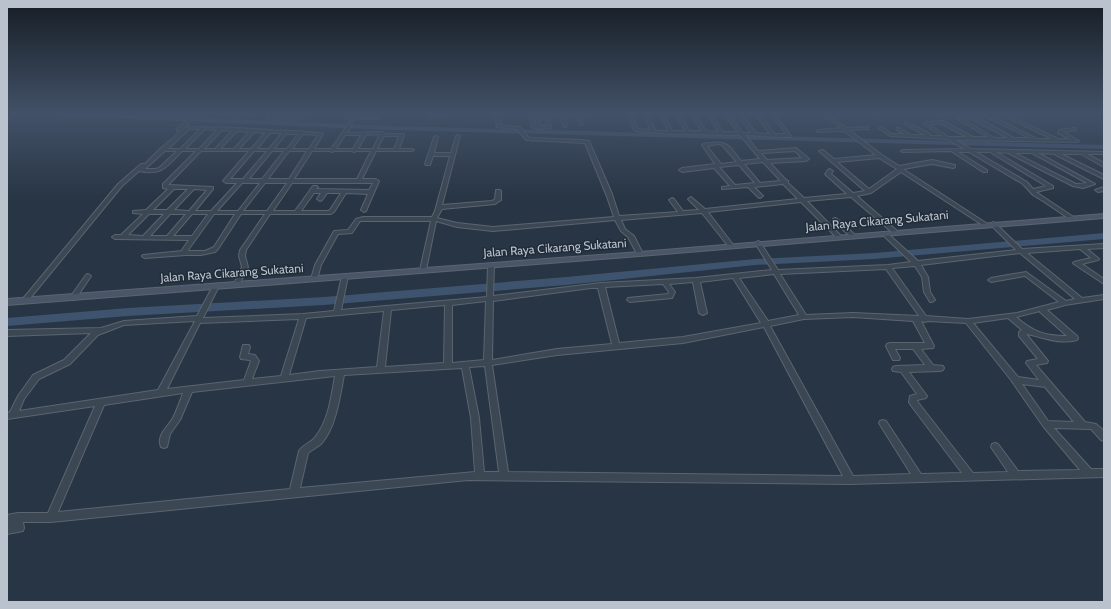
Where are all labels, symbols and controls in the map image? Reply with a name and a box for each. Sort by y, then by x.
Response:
street label: Jalan Raya Cikarang Sukatani [804,207,949,234]
street label: Jalan Raya Cikarang Sukatani [482,235,627,260]
street label: Jalan Raya Cikarang Sukatani [159,260,304,285]

